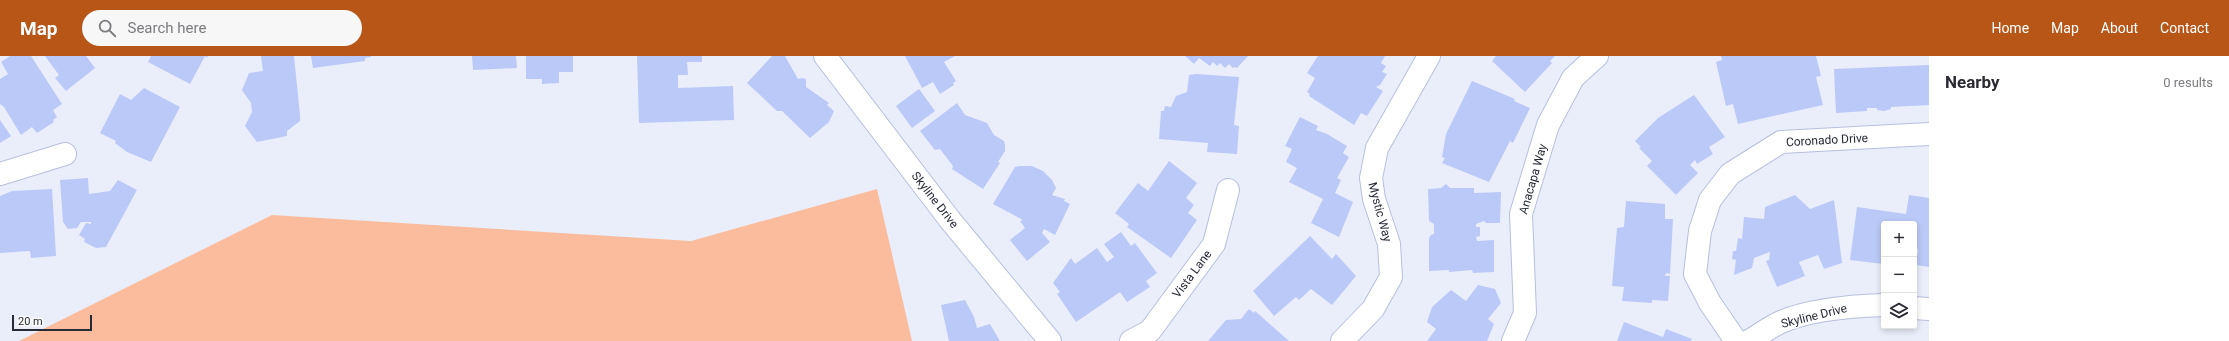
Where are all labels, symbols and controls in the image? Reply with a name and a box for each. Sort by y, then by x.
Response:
search box [82,10,362,46]
text: Map [20,17,58,40]
icon: search [96,17,118,39]
text: Search here [128,19,206,37]
text: Home [1991,20,2029,36]
text: Map [2051,20,2079,36]
text: About [2101,20,2138,36]
text: Contact [2160,20,2209,36]
text: Nearby [1945,72,2000,92]
text: 0 results [2163,75,2213,90]
street label: Coronado Drive [1786,131,1868,149]
street label: Anacapa Way [1516,142,1550,216]
street label: Skyline Drive [909,169,961,231]
street label: Mystic Way [1365,181,1395,244]
map controls [1881,221,1917,329]
button: + [1881,221,1917,257]
street label: Vista Lane [1170,247,1214,301]
button: − [1881,257,1917,293]
button: layers [1881,293,1917,329]
street label: Skyline Drive [1779,301,1849,331]
scale bar [12,313,92,332]
text: 20 m [18,315,43,328]

